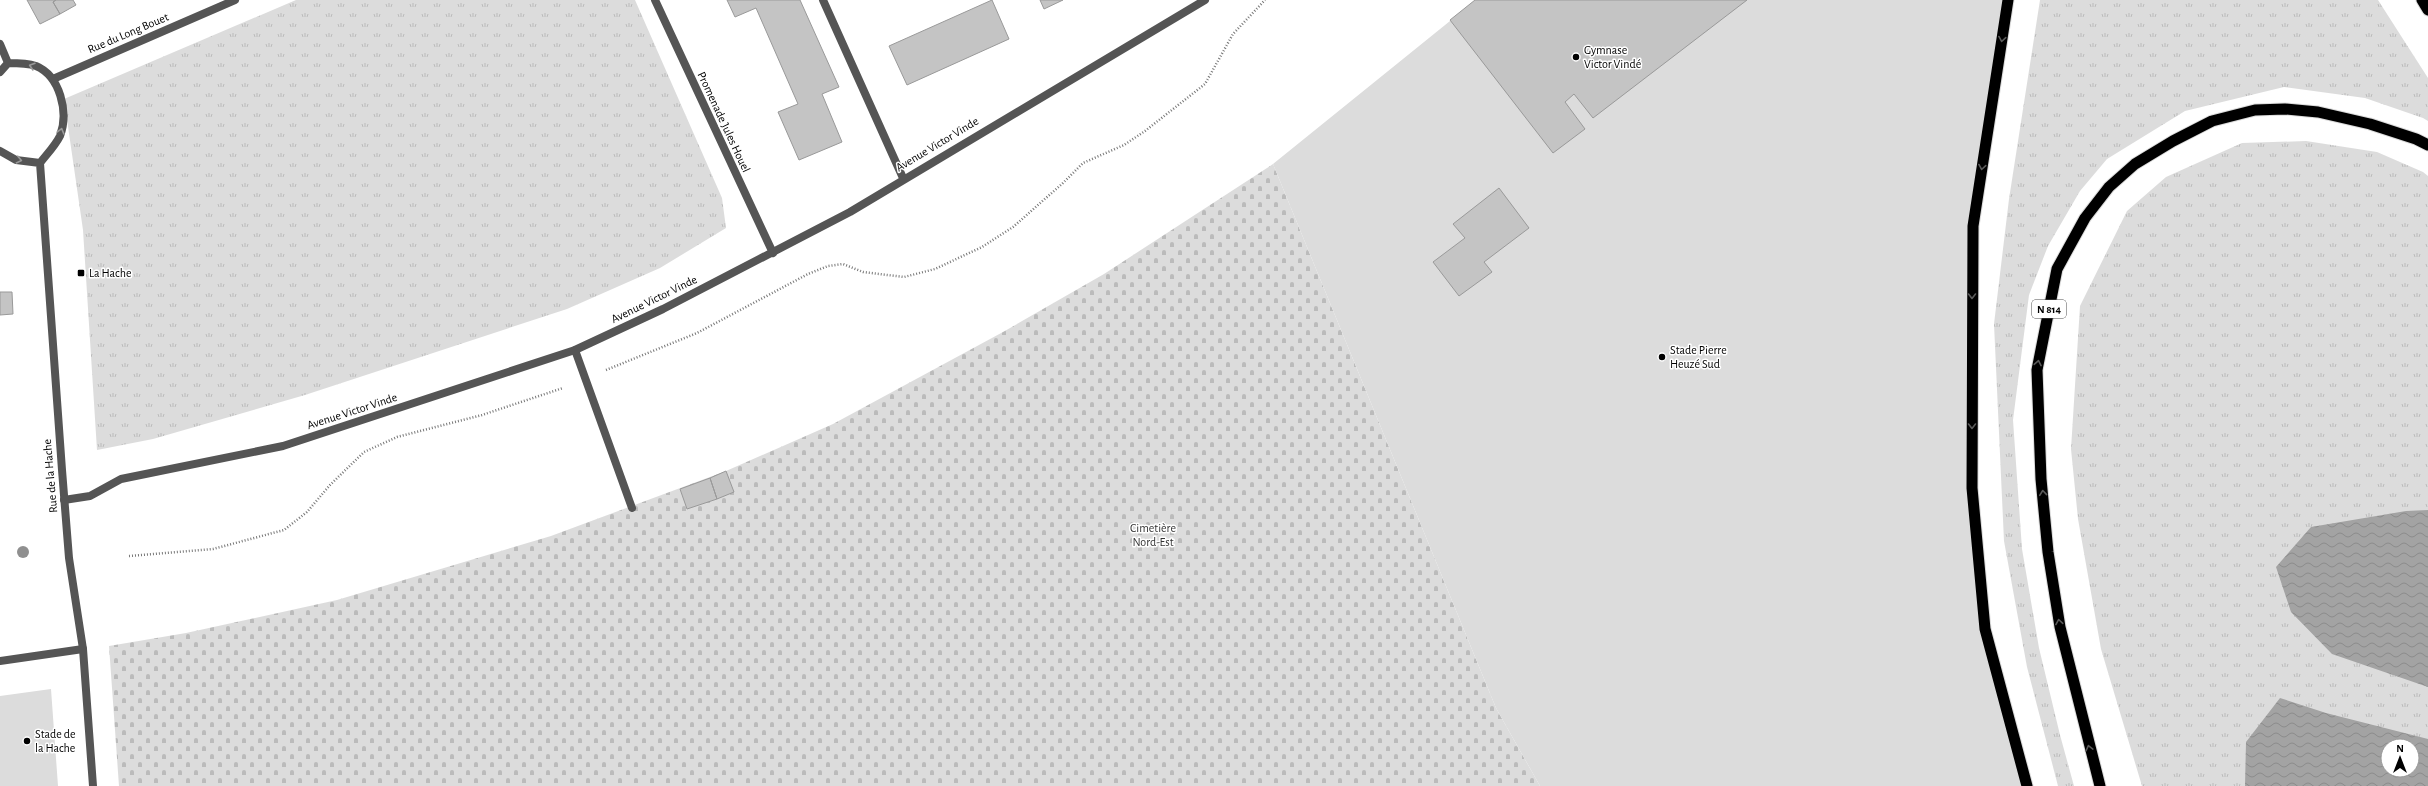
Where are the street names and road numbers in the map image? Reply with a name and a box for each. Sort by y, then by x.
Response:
street label: Rue du Long Bouet [86,10,170,55]
street label: Promenade Jules Houel [695,70,753,174]
street label: Avenue Victor Vinde [894,115,980,173]
street label: Avenue Victor Vinde [609,273,699,325]
road number: N 814 [2032,300,2066,318]
street label: Avenue Victor Vinde [305,391,399,431]
street label: Rue de la Hache [41,439,59,513]

